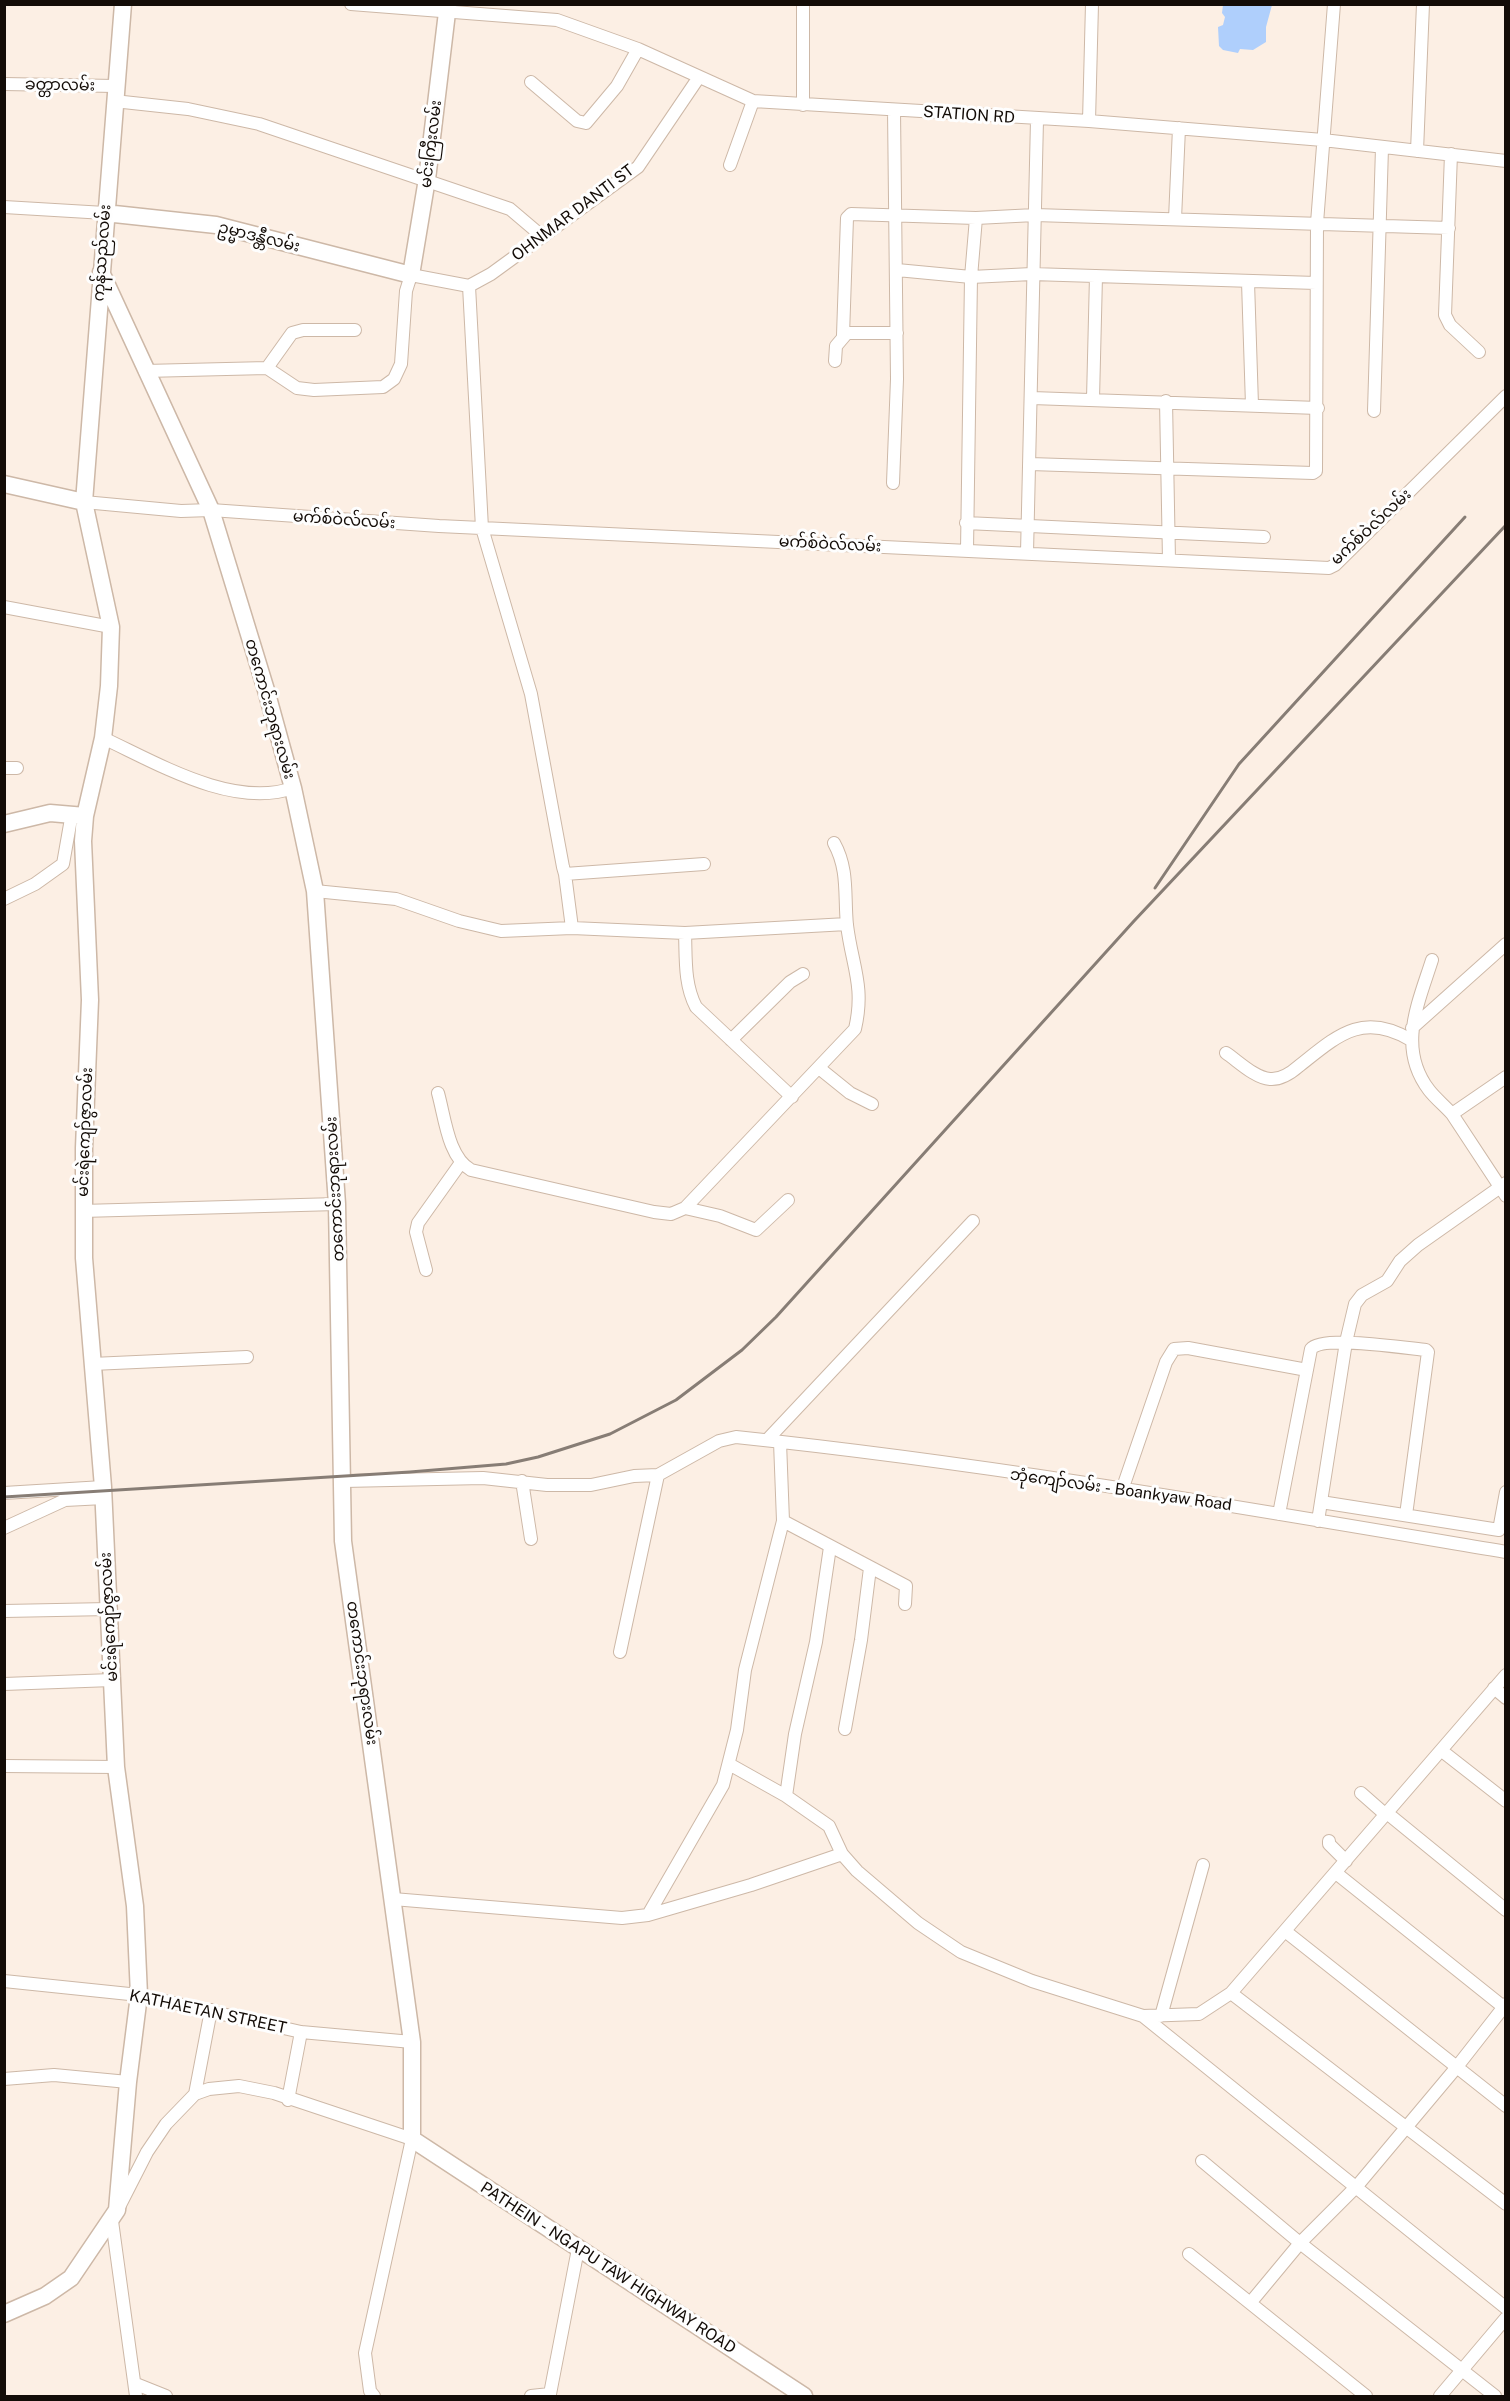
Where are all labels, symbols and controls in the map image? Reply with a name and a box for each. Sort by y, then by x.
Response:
street label: ခတ္တာလမ်း [25,75,95,95]
street label: မင်းကြီးလမ်း [416,99,446,189]
street label: STATION RD [922,102,1016,128]
street label: OHNMAR DANTI ST [508,161,638,265]
street label: ကုန်သည်လမ်း [89,204,115,302]
street label: ဥမ္မာဒန္တီလမ်း [216,218,302,256]
street label: မက်စ်ဝဲလ်လမ်း [1327,485,1415,569]
street label: မက်စ်ဝဲလ်လမ်း [292,507,396,533]
street label: မက်စ်ဝဲလ်လမ်း [778,532,882,556]
street label: တကောင်းဘုရားလမ်း [241,637,299,781]
street label: မင်းရဲကျော်ဇွာလမ်း [73,1067,97,1197]
street label: တကောင်းဘုရားလမ်း [322,1116,348,1262]
street label: ဘုံကျော်လမ်း - Boankyaw Road [1009,1465,1233,1515]
street label: မင်းရဲကျော်ဇွာလမ်း [96,1552,122,1682]
street label: တကောင်းဘုရားလမ်း [342,1600,382,1746]
street label: KATHAETAN STREET [128,1986,288,2038]
street label: PATHEIN - NGAPU TAW HIGHWAY ROAD [477,2178,739,2358]

